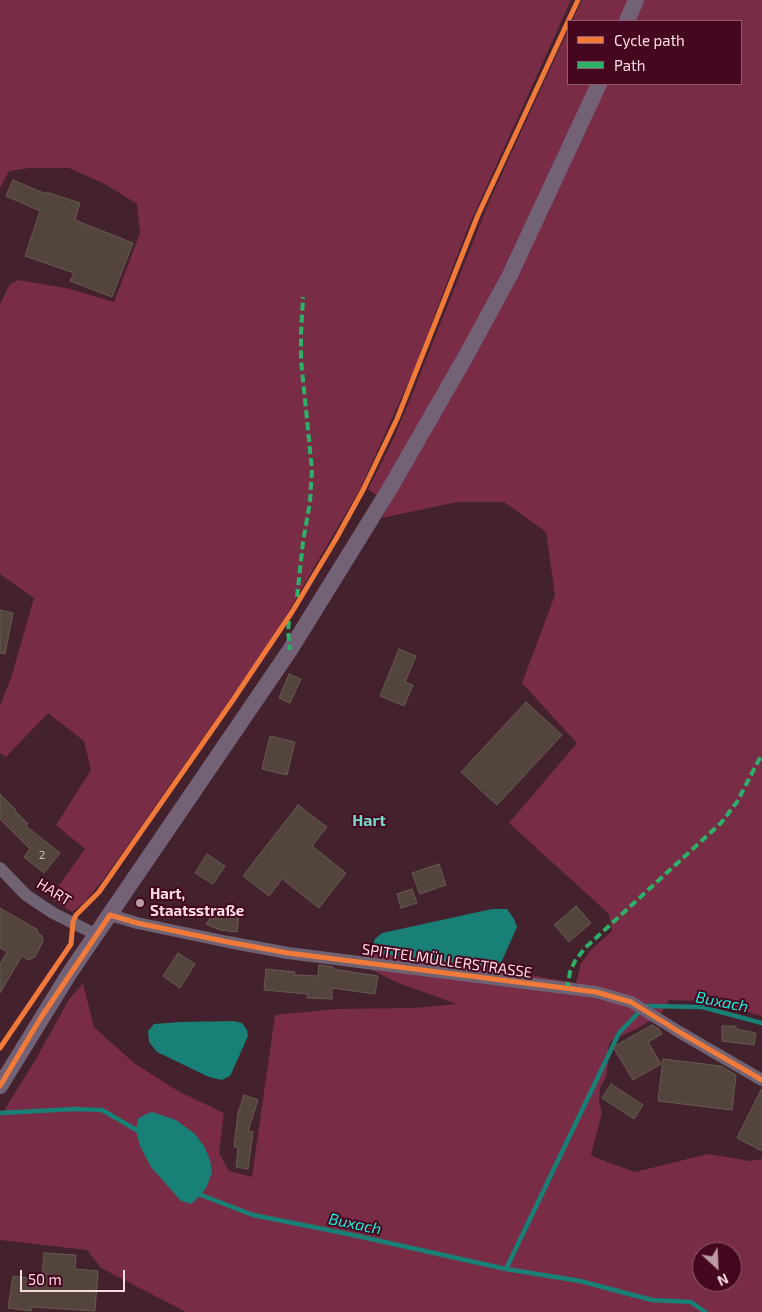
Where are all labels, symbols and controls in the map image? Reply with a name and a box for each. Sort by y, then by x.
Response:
legend [567,20,742,85]
text: Cycle path [614,31,685,49]
text: Path [614,56,645,74]
district label: Hart [352,811,386,831]
house number: 2 [39,848,45,862]
street label: HART [33,875,75,909]
place label: Hart, Staatsstraße [150,885,244,920]
marker: Hart, Staatsstraße [134,897,146,909]
street label: SPITTELMÜLLERSTRASSE [361,940,533,982]
water label: Buxach [694,987,750,1017]
water label: Buxach [327,1209,383,1239]
north arrow [692,1242,742,1292]
scale bar [22,1260,128,1292]
text: 50 m [28,1270,62,1288]
text: N [715,1270,731,1290]

